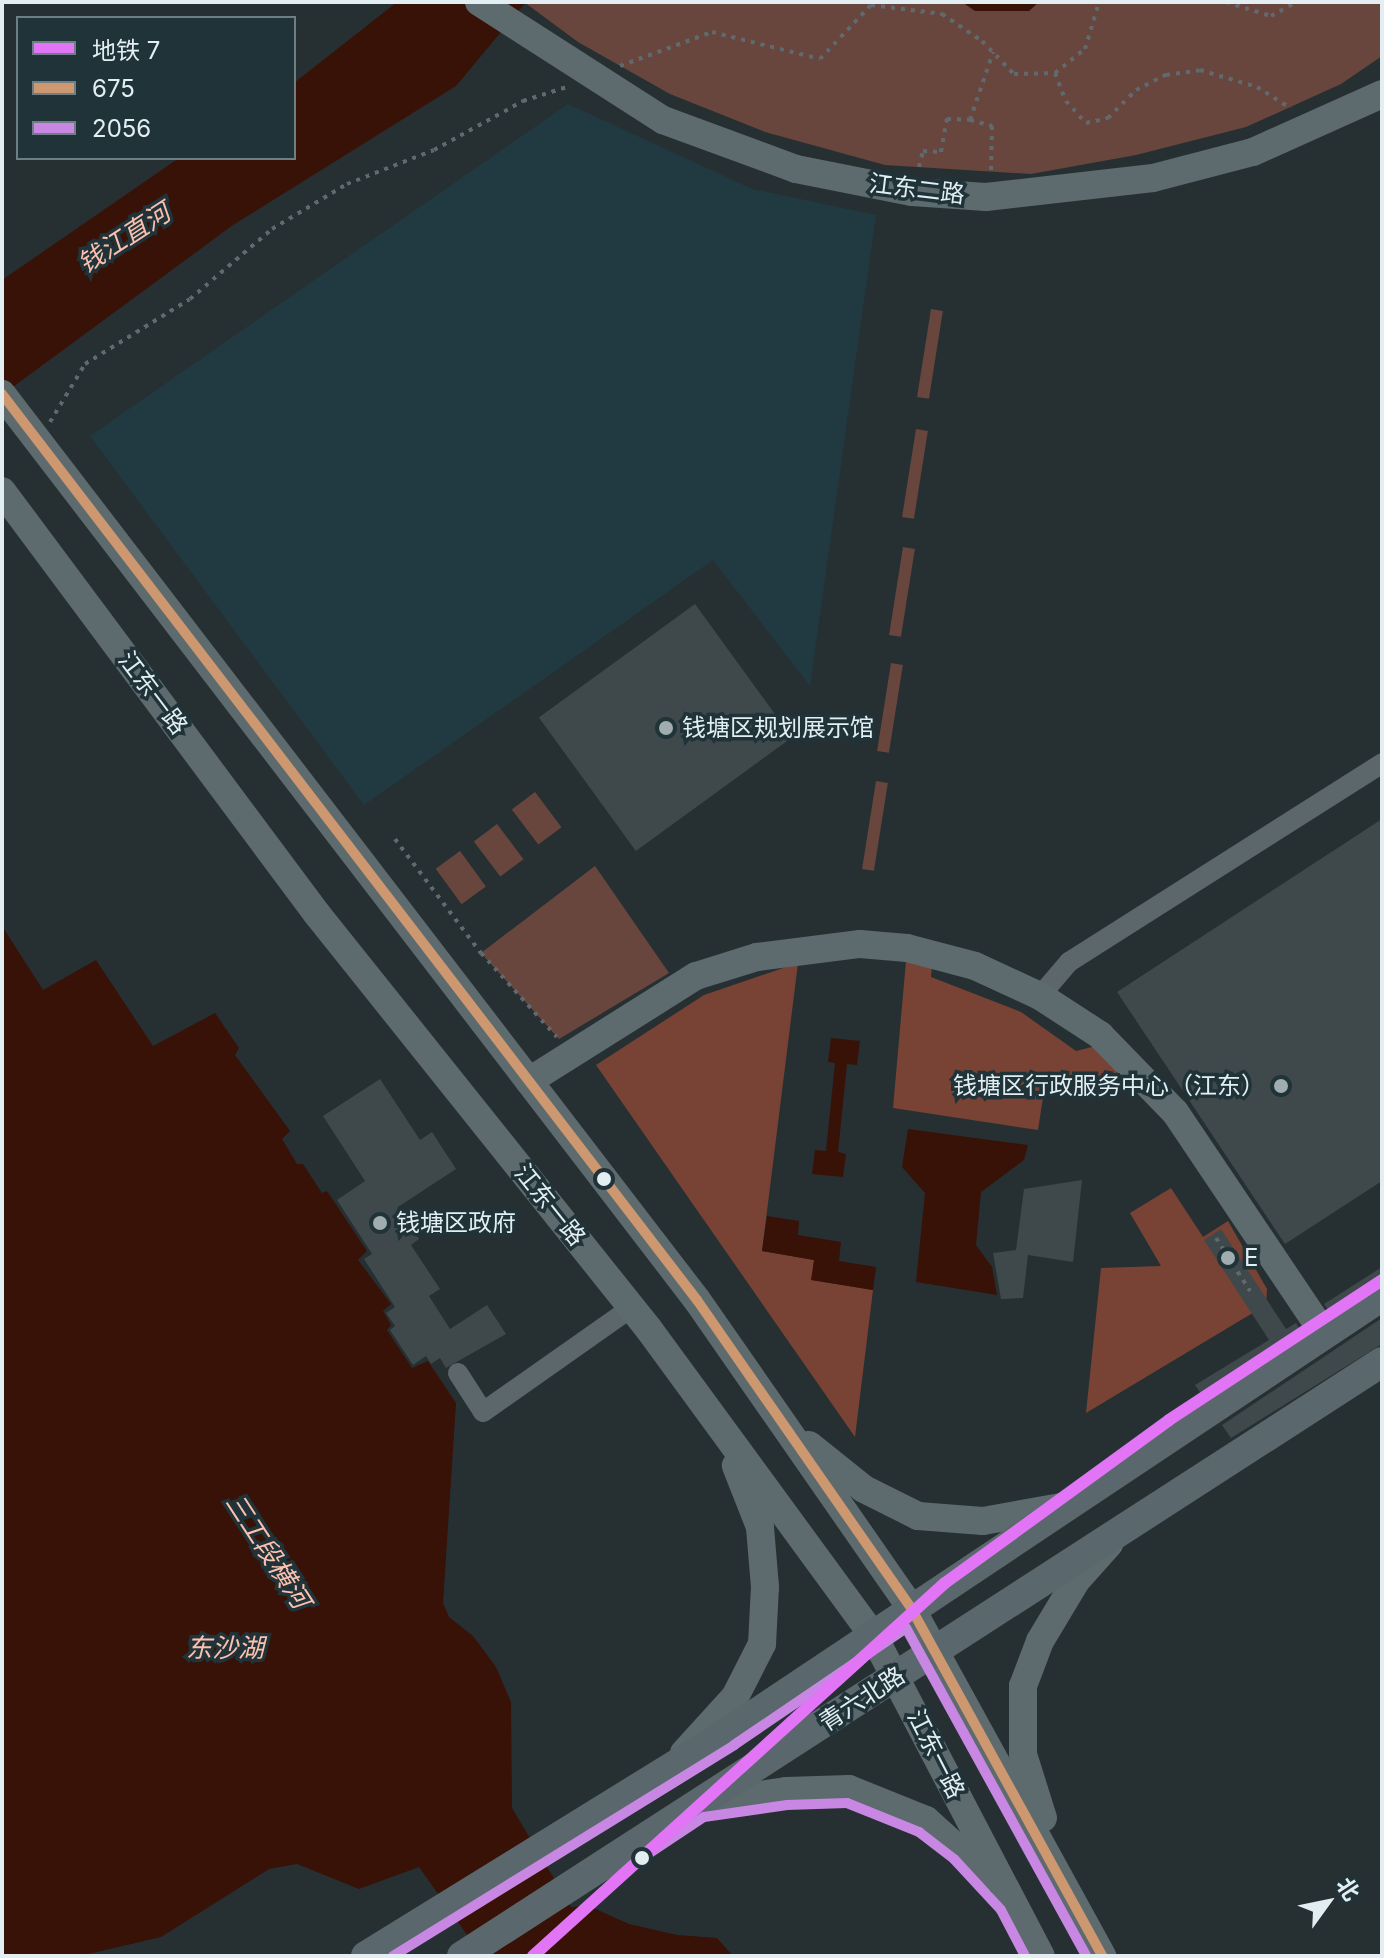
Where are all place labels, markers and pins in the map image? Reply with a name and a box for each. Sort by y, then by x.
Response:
place label: 钱塘区规划展示馆 [682,714,874,742]
marker: 钱塘区规划展示馆 [657,719,675,737]
place label: 钱塘区行政服务中心（江东） [953,1072,1265,1100]
marker: 钱塘区行政服务中心（江东） [1272,1077,1290,1095]
unlabelled marker [596,1171,612,1187]
place label: 钱塘区政府 [396,1209,516,1237]
marker: 钱塘区政府 [371,1214,389,1232]
place label: E [1244,1244,1258,1272]
marker: E [1219,1249,1237,1267]
unlabelled marker [634,1850,650,1866]

